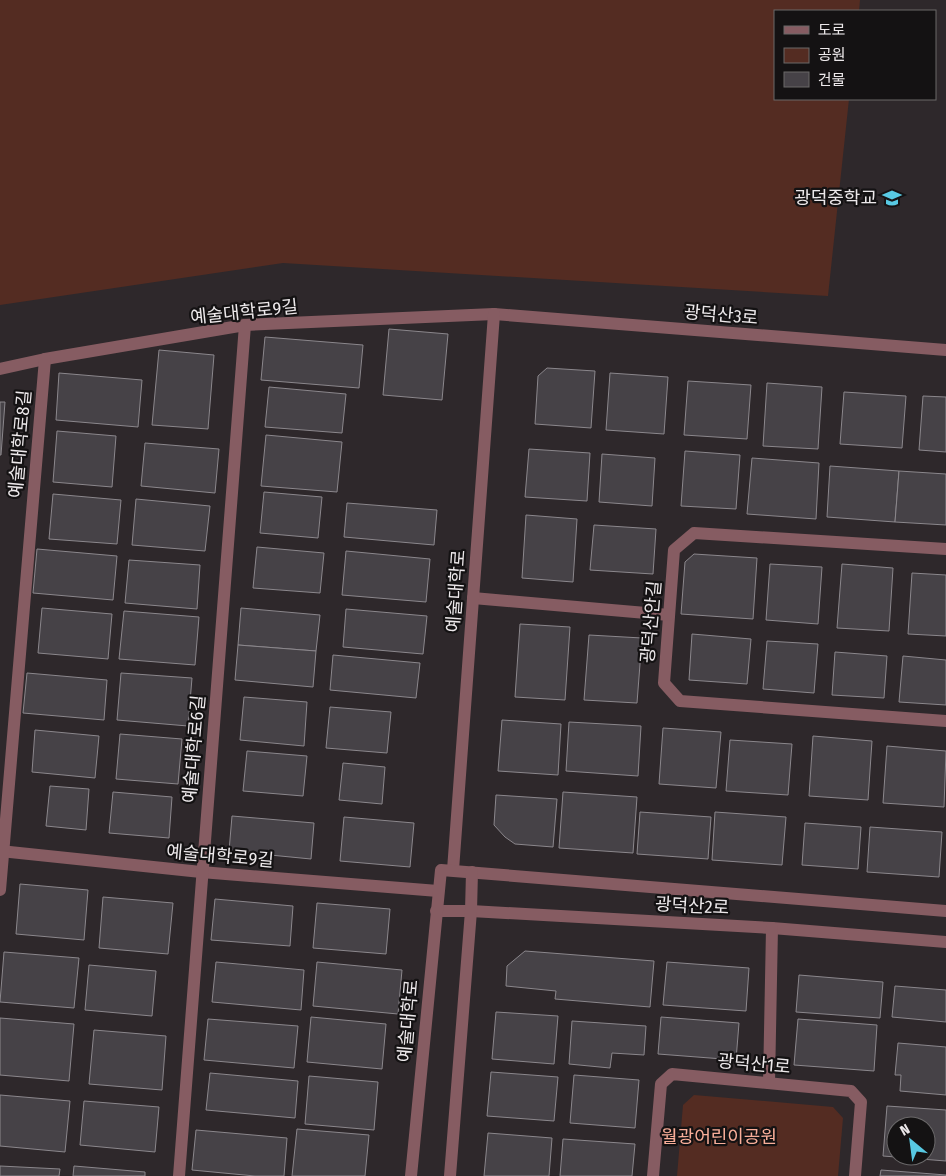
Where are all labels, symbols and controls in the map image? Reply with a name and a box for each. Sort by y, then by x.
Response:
legend [774,10,936,100]
text: 도로 [818,21,846,39]
text: 공원 [818,46,846,64]
text: 건물 [818,71,846,89]
place label: 광덕중학교 [794,187,877,209]
school or university icon: 광덕중학교 [881,187,903,209]
street label: 예술대학로9길 [189,295,299,329]
street label: 광덕산3로 [683,301,759,329]
street label: 예술대학로8길 [4,389,36,499]
street label: 예술대학로 [442,549,470,633]
street label: 광덕산안길 [636,580,666,664]
street label: 예술대학로6길 [178,694,210,804]
street label: 예술대학로9길 [165,840,275,872]
street label: 광덕산2로 [654,893,730,919]
street label: 예술대학로 [393,979,423,1063]
street label: 광덕산1로 [717,1050,791,1078]
north arrow [886,1116,936,1166]
text: N [897,1121,913,1140]
park label: 월광어린이공원 [661,1126,777,1148]

